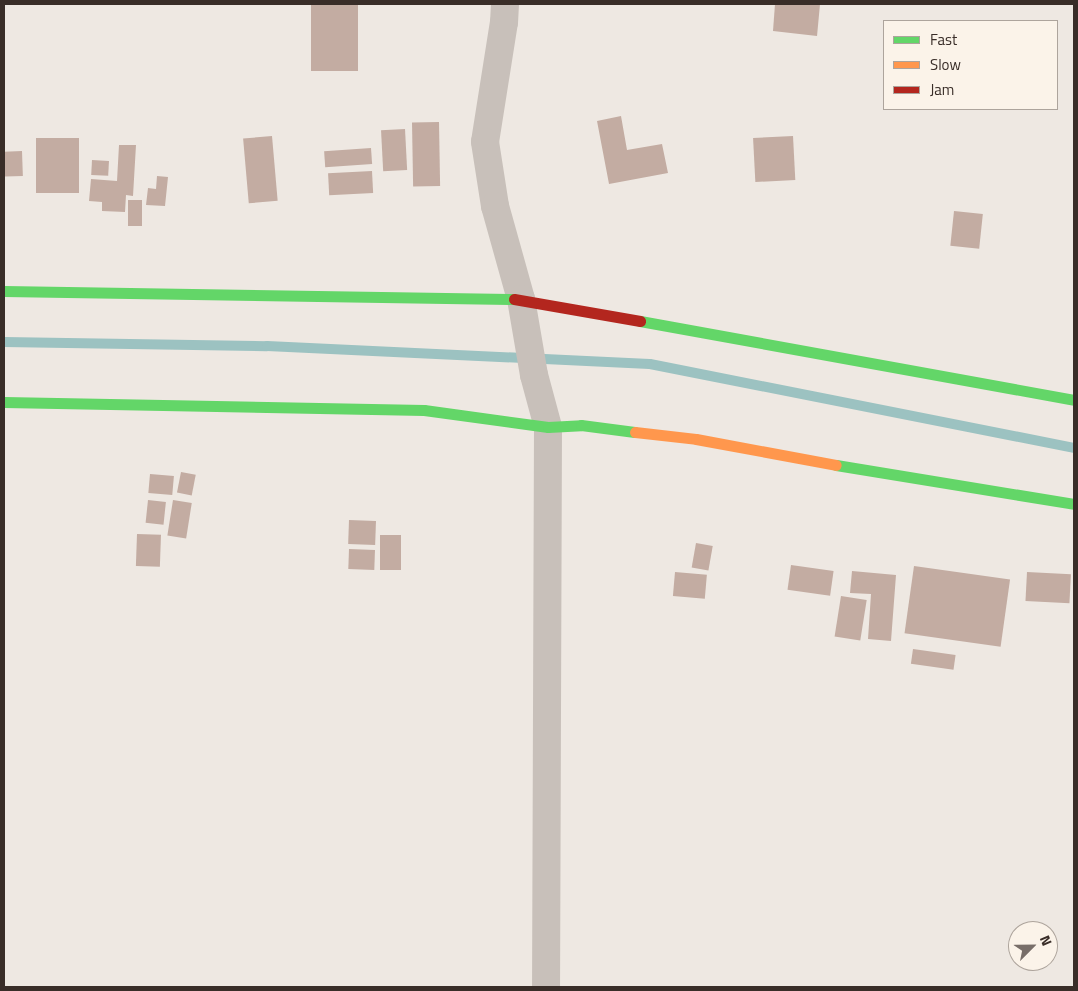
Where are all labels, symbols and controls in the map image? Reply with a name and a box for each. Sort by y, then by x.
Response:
legend [883,20,1058,110]
text: Fast [930,28,957,51]
text: Slow [930,53,961,76]
text: Jam [930,78,954,101]
north arrow [1008,921,1058,971]
text: N [1035,932,1058,949]

